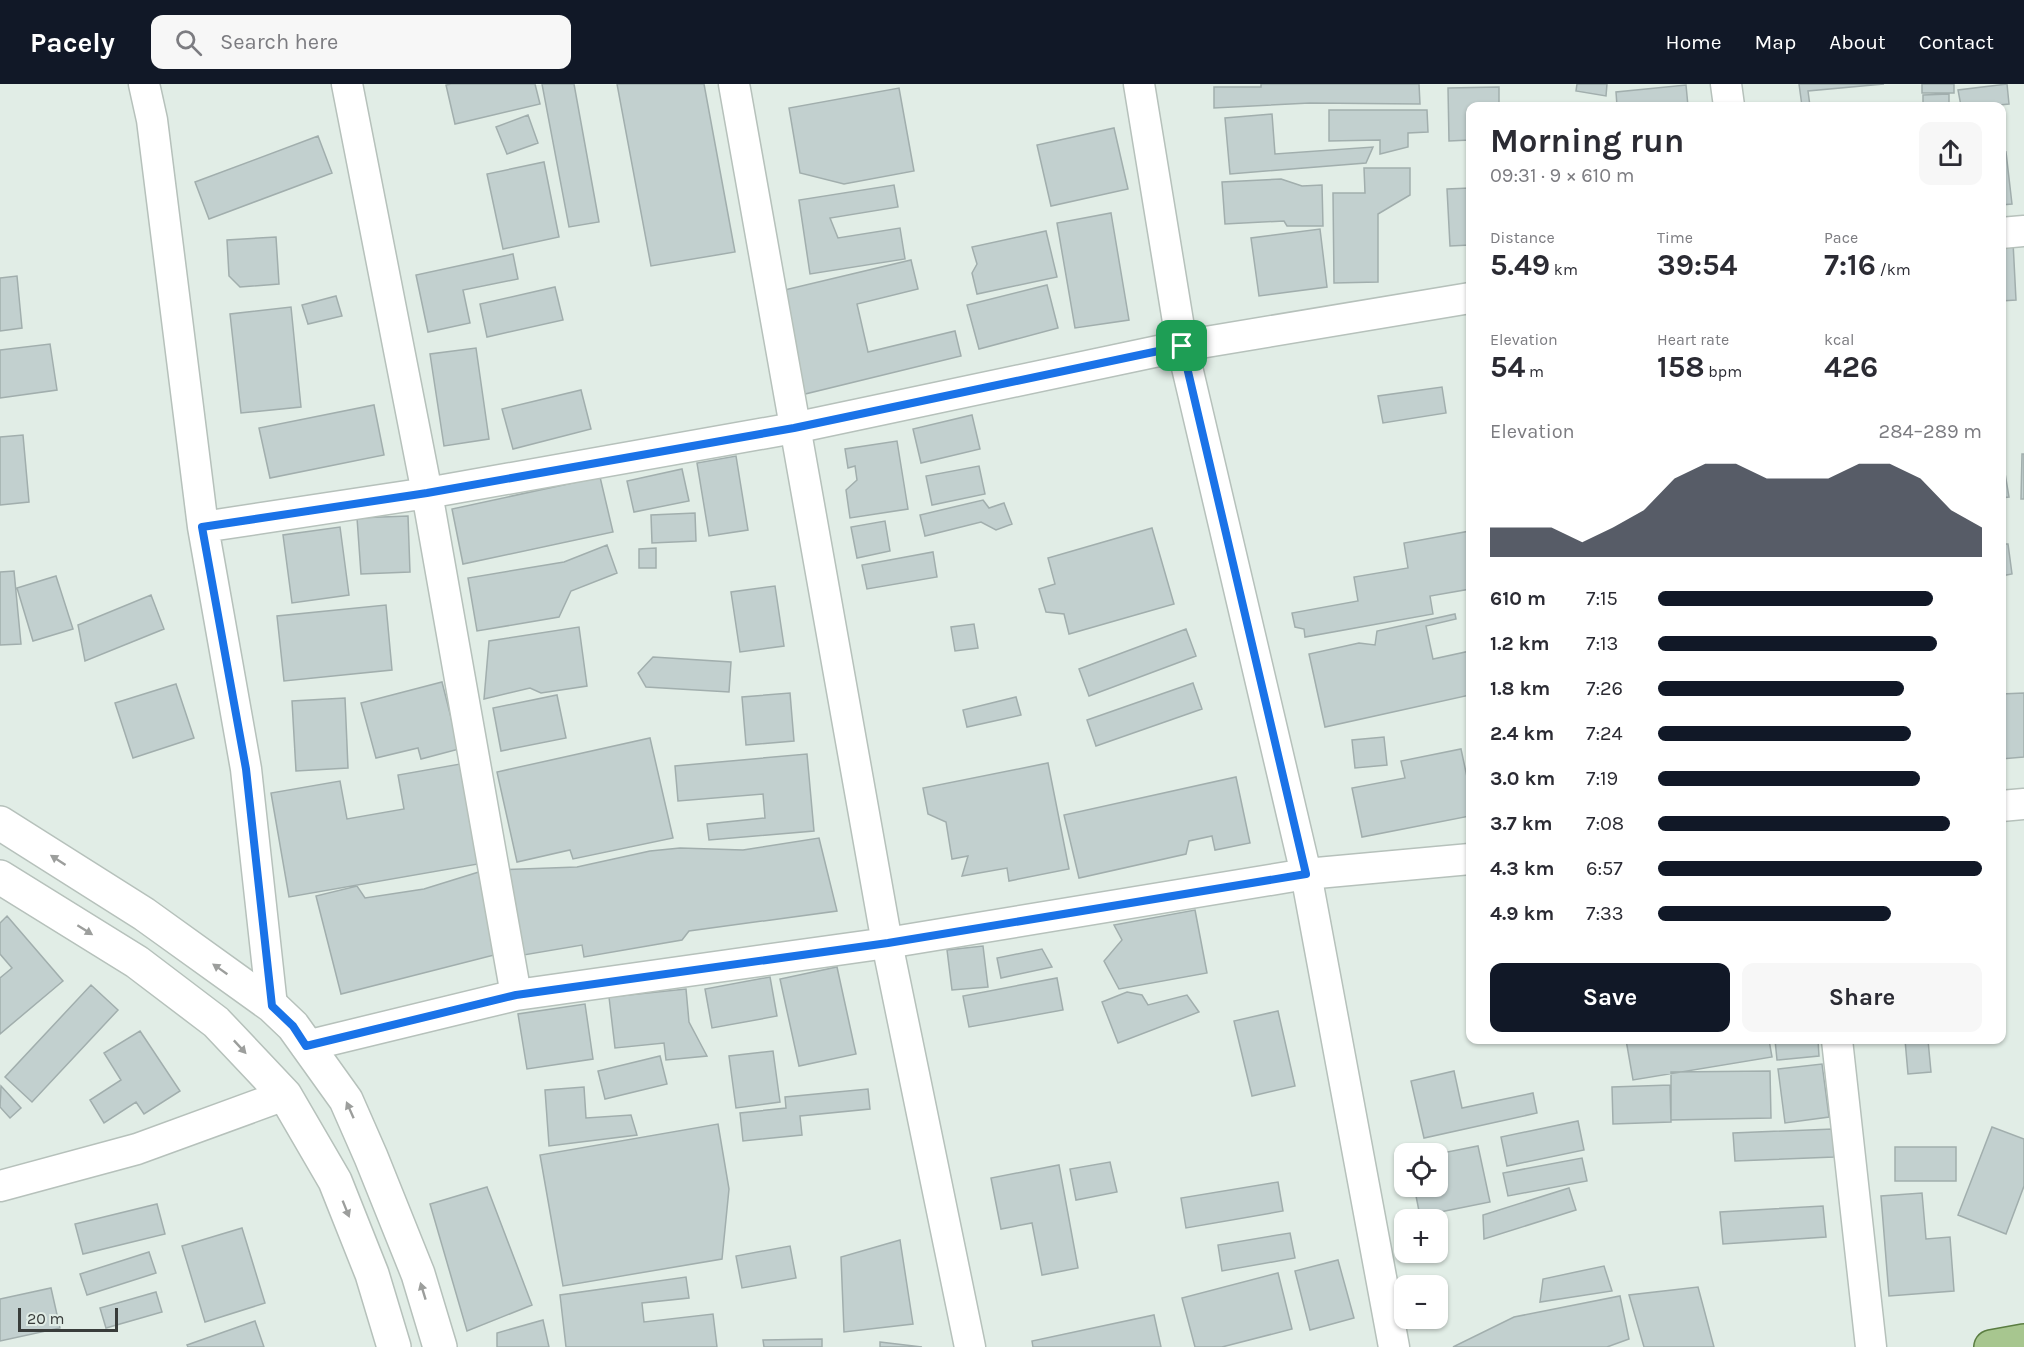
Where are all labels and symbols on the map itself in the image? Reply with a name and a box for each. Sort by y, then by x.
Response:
pin [1156,320,1207,371]
one-way arrow [50,855,66,866]
one-way arrow [77,924,94,935]
one-way arrow [212,964,228,975]
one-way arrow [233,1040,247,1055]
one-way arrow [346,1102,355,1119]
one-way arrow [342,1200,351,1218]
one-way arrow [418,1282,427,1300]
scale bar [18,1305,118,1332]

